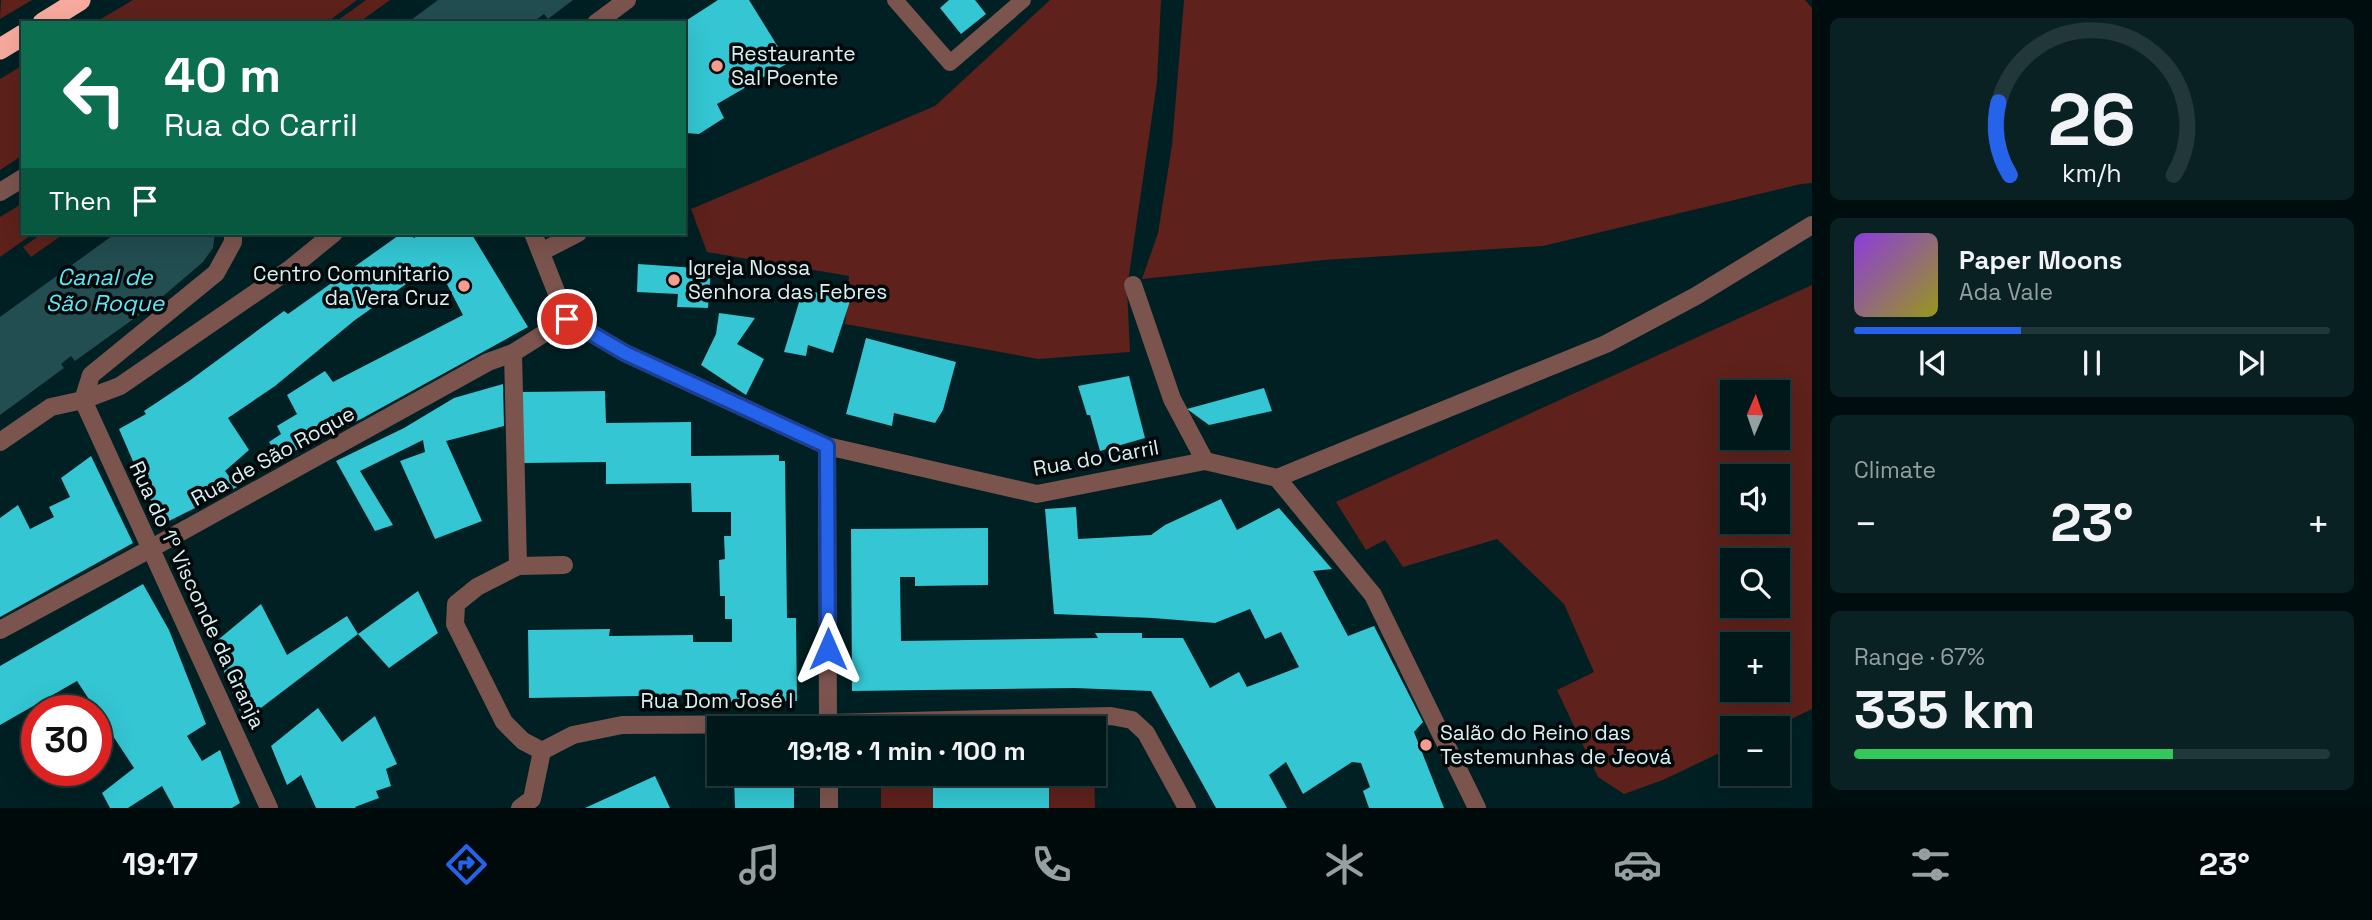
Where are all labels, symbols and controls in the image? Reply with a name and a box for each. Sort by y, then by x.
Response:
place label: Restaurante Sal Poente [731,40,856,91]
text: 40 m [164,44,281,106]
icon: left [49,49,140,140]
marker: Restaurante Sal Poente [709,58,725,74]
text: 26 [2048,73,2136,166]
text: Rua do Carril [164,105,358,145]
text: km/h [2062,157,2122,189]
icon: arrive [126,182,164,220]
text: Then [49,184,112,218]
text: Paper Moons [1959,243,2122,277]
place label: Igreja Nossa Senhora das Febres [688,254,887,305]
place label: Centro Comunitario da Vera Cruz [253,260,450,311]
water label: Canal de São Roque [46,262,166,318]
marker: Igreja Nossa Senhora das Febres [666,272,682,288]
text: Ada Vale [1959,277,2053,307]
marker: Centro Comunitario da Vera Cruz [456,278,472,294]
pin [537,289,597,349]
icon: arrive [548,300,586,338]
icon: previous [1914,344,1952,382]
icon: pause [2073,344,2111,382]
icon: next [2232,344,2270,382]
north arrow [1720,380,1790,450]
map controls [1720,380,1790,786]
street label: Rua de São Roque [186,399,359,512]
street label: Rua do Carril [1031,433,1161,482]
text: Climate [1854,455,1936,485]
street label: Rua do 1º Visconde da Granja [123,457,271,733]
button: sound [1720,464,1790,534]
text: 23° [2051,490,2134,556]
text: − [1854,500,1878,548]
text: + [2306,500,2330,548]
button: search [1720,548,1790,618]
position arrow [791,612,865,686]
button: + [1720,632,1790,702]
text: Range · 67% [1854,642,1985,672]
text: 335 km [1854,677,2035,743]
street label: Rua Dom José I [641,687,793,714]
speed limit sign: 30 [21,695,112,786]
button: − [1720,716,1790,786]
place label: Salão do Reino das Testemunhas de Jeová [1440,719,1671,770]
text: 19:18 · 1 min · 100 m [787,734,1026,768]
marker: Salão do Reino das Testemunhas de Jeová [1418,737,1434,753]
icon: directions [442,840,491,889]
icon: music [735,840,784,889]
icon: phone [1027,840,1076,889]
icon: climate [1320,840,1369,889]
icon: car [1613,840,1662,889]
icon: filters [1906,840,1955,889]
text: 19:17 [122,844,198,884]
text: 23° [2199,844,2250,884]

